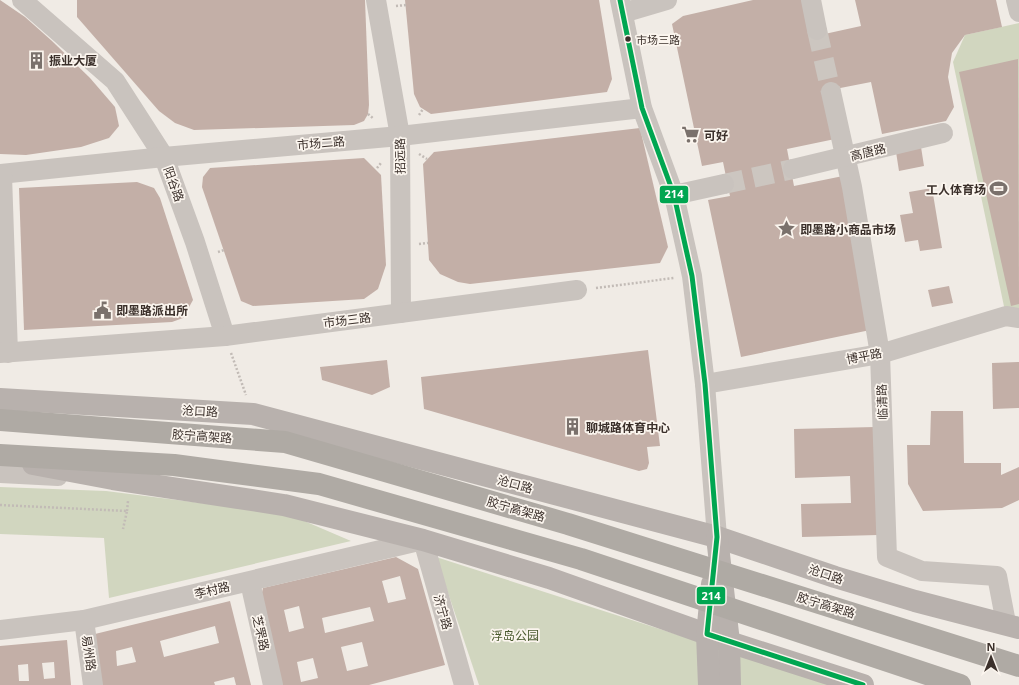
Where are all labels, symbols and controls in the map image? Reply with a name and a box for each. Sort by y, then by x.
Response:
place label: 市场三路 [636,32,680,47]
marker: 市场三路 [623,34,633,44]
building icon: 振业大厦 [26,50,46,70]
place label: 振业大厦 [49,52,97,69]
supermarket icon: 可好 [681,125,701,145]
place label: 可好 [704,127,728,144]
street label: 市场二路 [296,132,346,154]
street label: 招远路 [391,138,409,174]
street label: 高唐路 [848,139,888,165]
street label: 阳谷路 [160,164,188,204]
sports icon: 工人体育场 [989,179,1009,199]
place label: 工人体育场 [926,181,986,198]
line badge: 214 [659,185,689,204]
text: 214 [665,186,684,201]
place icon: 即墨路小商品市场 [777,219,797,239]
place label: 即墨路小商品市场 [800,221,896,238]
public building icon: 即墨路派出所 [93,300,113,320]
place label: 即墨路派出所 [116,302,188,319]
street label: 市场三路 [322,309,372,331]
street label: 博平路 [845,344,883,368]
street label: 临清路 [873,384,891,420]
street label: 沧口路 [182,402,218,420]
building icon: 聊城路体育中心 [563,417,583,437]
place label: 聊城路体育中心 [586,419,670,436]
street label: 胶宁高架路 [171,425,233,447]
street label: 沧口路 [495,471,535,497]
street label: 胶宁高架路 [485,493,547,525]
street label: 沧口路 [806,560,846,588]
street label: 李村路 [193,578,231,602]
line badge: 214 [696,586,726,605]
text: 214 [702,588,721,603]
street label: 胶宁高架路 [795,588,857,622]
street label: 济宁路 [430,592,456,632]
street label: 芝罘路 [249,614,273,652]
park label: 浮岛公园 [491,627,539,644]
street label: 易州路 [78,634,100,672]
north arrow [971,637,1011,677]
text: N [987,639,995,654]

